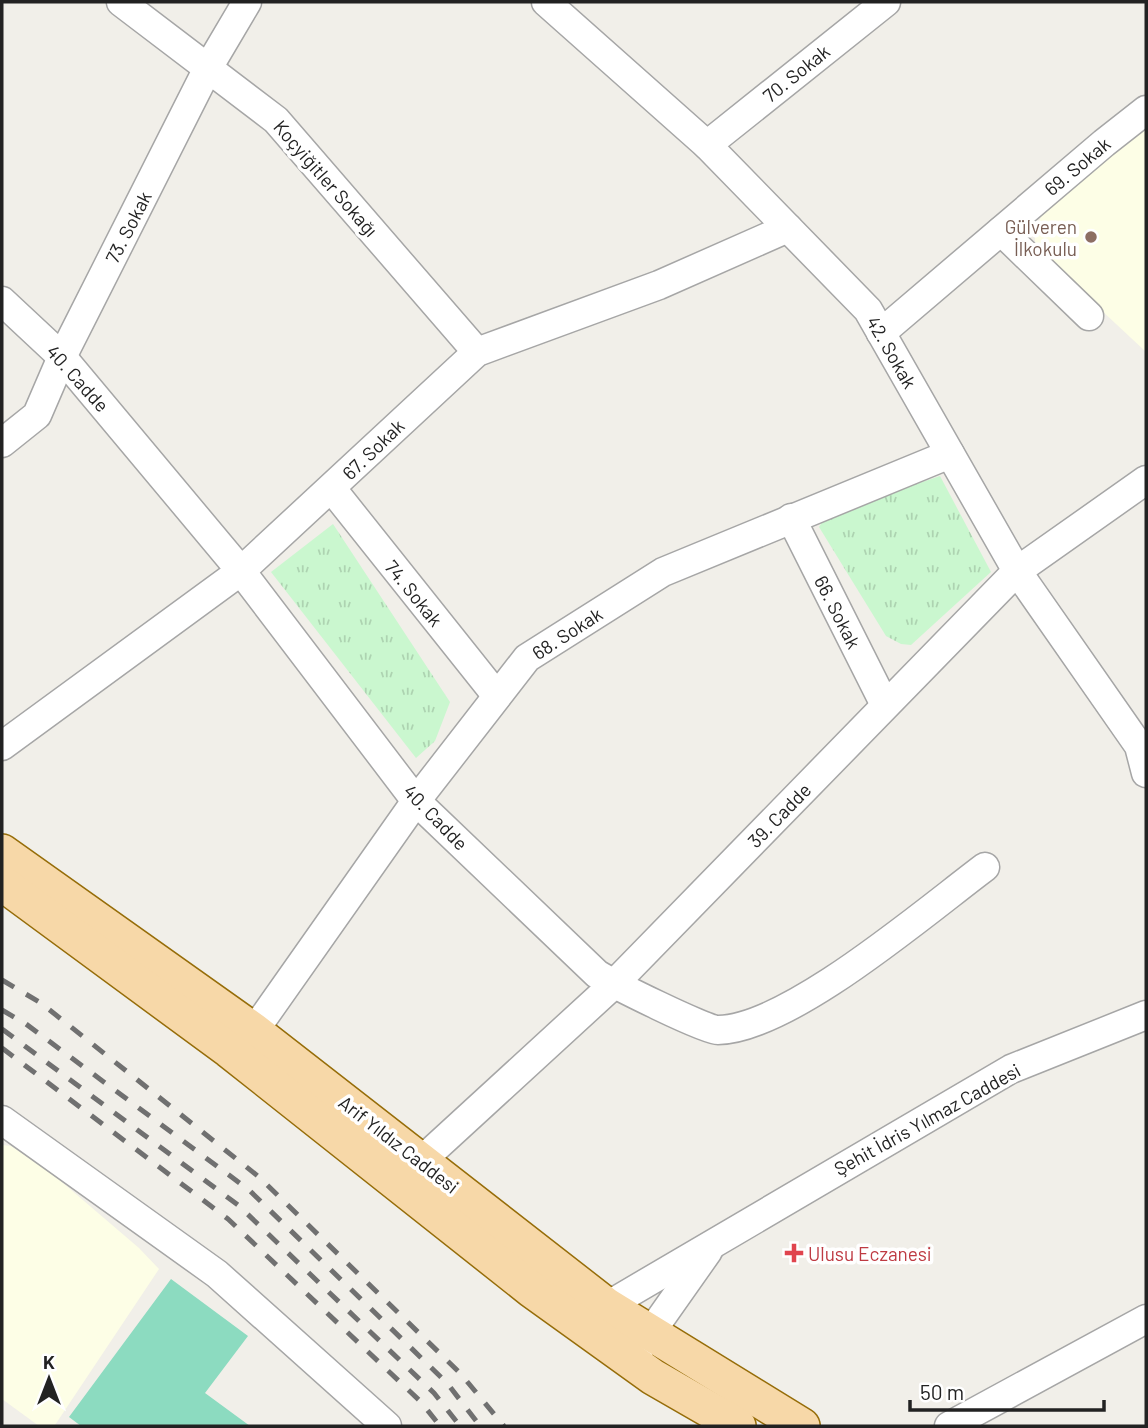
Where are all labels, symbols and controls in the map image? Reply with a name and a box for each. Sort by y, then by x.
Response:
street label: 70. Sokak [758,39,834,107]
street label: Koçyiğitler Sokağı [269,115,383,241]
street label: 69. Sokak [1039,132,1115,200]
street label: 73. Sokak [100,187,156,267]
place label: Gülveren İlkokulu [1005,215,1077,260]
marker: Gülveren İlkokulu [1083,229,1099,245]
street label: 42. Sokak [862,312,922,392]
street label: 40. Cadde [42,340,114,416]
street label: 67. Sokak [337,414,409,484]
street label: 74. Sokak [380,555,448,631]
street label: 66. Sokak [810,572,866,652]
street label: 68. Sokak [528,602,606,664]
street label: 39. Cadde [743,778,815,852]
street label: 40. Cadde [399,779,473,855]
street label: Şehit İdris Yılmaz Caddesi [830,1058,1024,1180]
street label: Arif Yıldız Caddesi [335,1090,463,1198]
place label: Ulusu Eczanesi [808,1242,932,1265]
marker: Ulusu Eczanesi [786,1245,802,1261]
north arrow [14,1344,84,1414]
text: K [43,1350,55,1373]
scale bar [910,1368,1104,1412]
text: 50 m [920,1379,964,1404]

